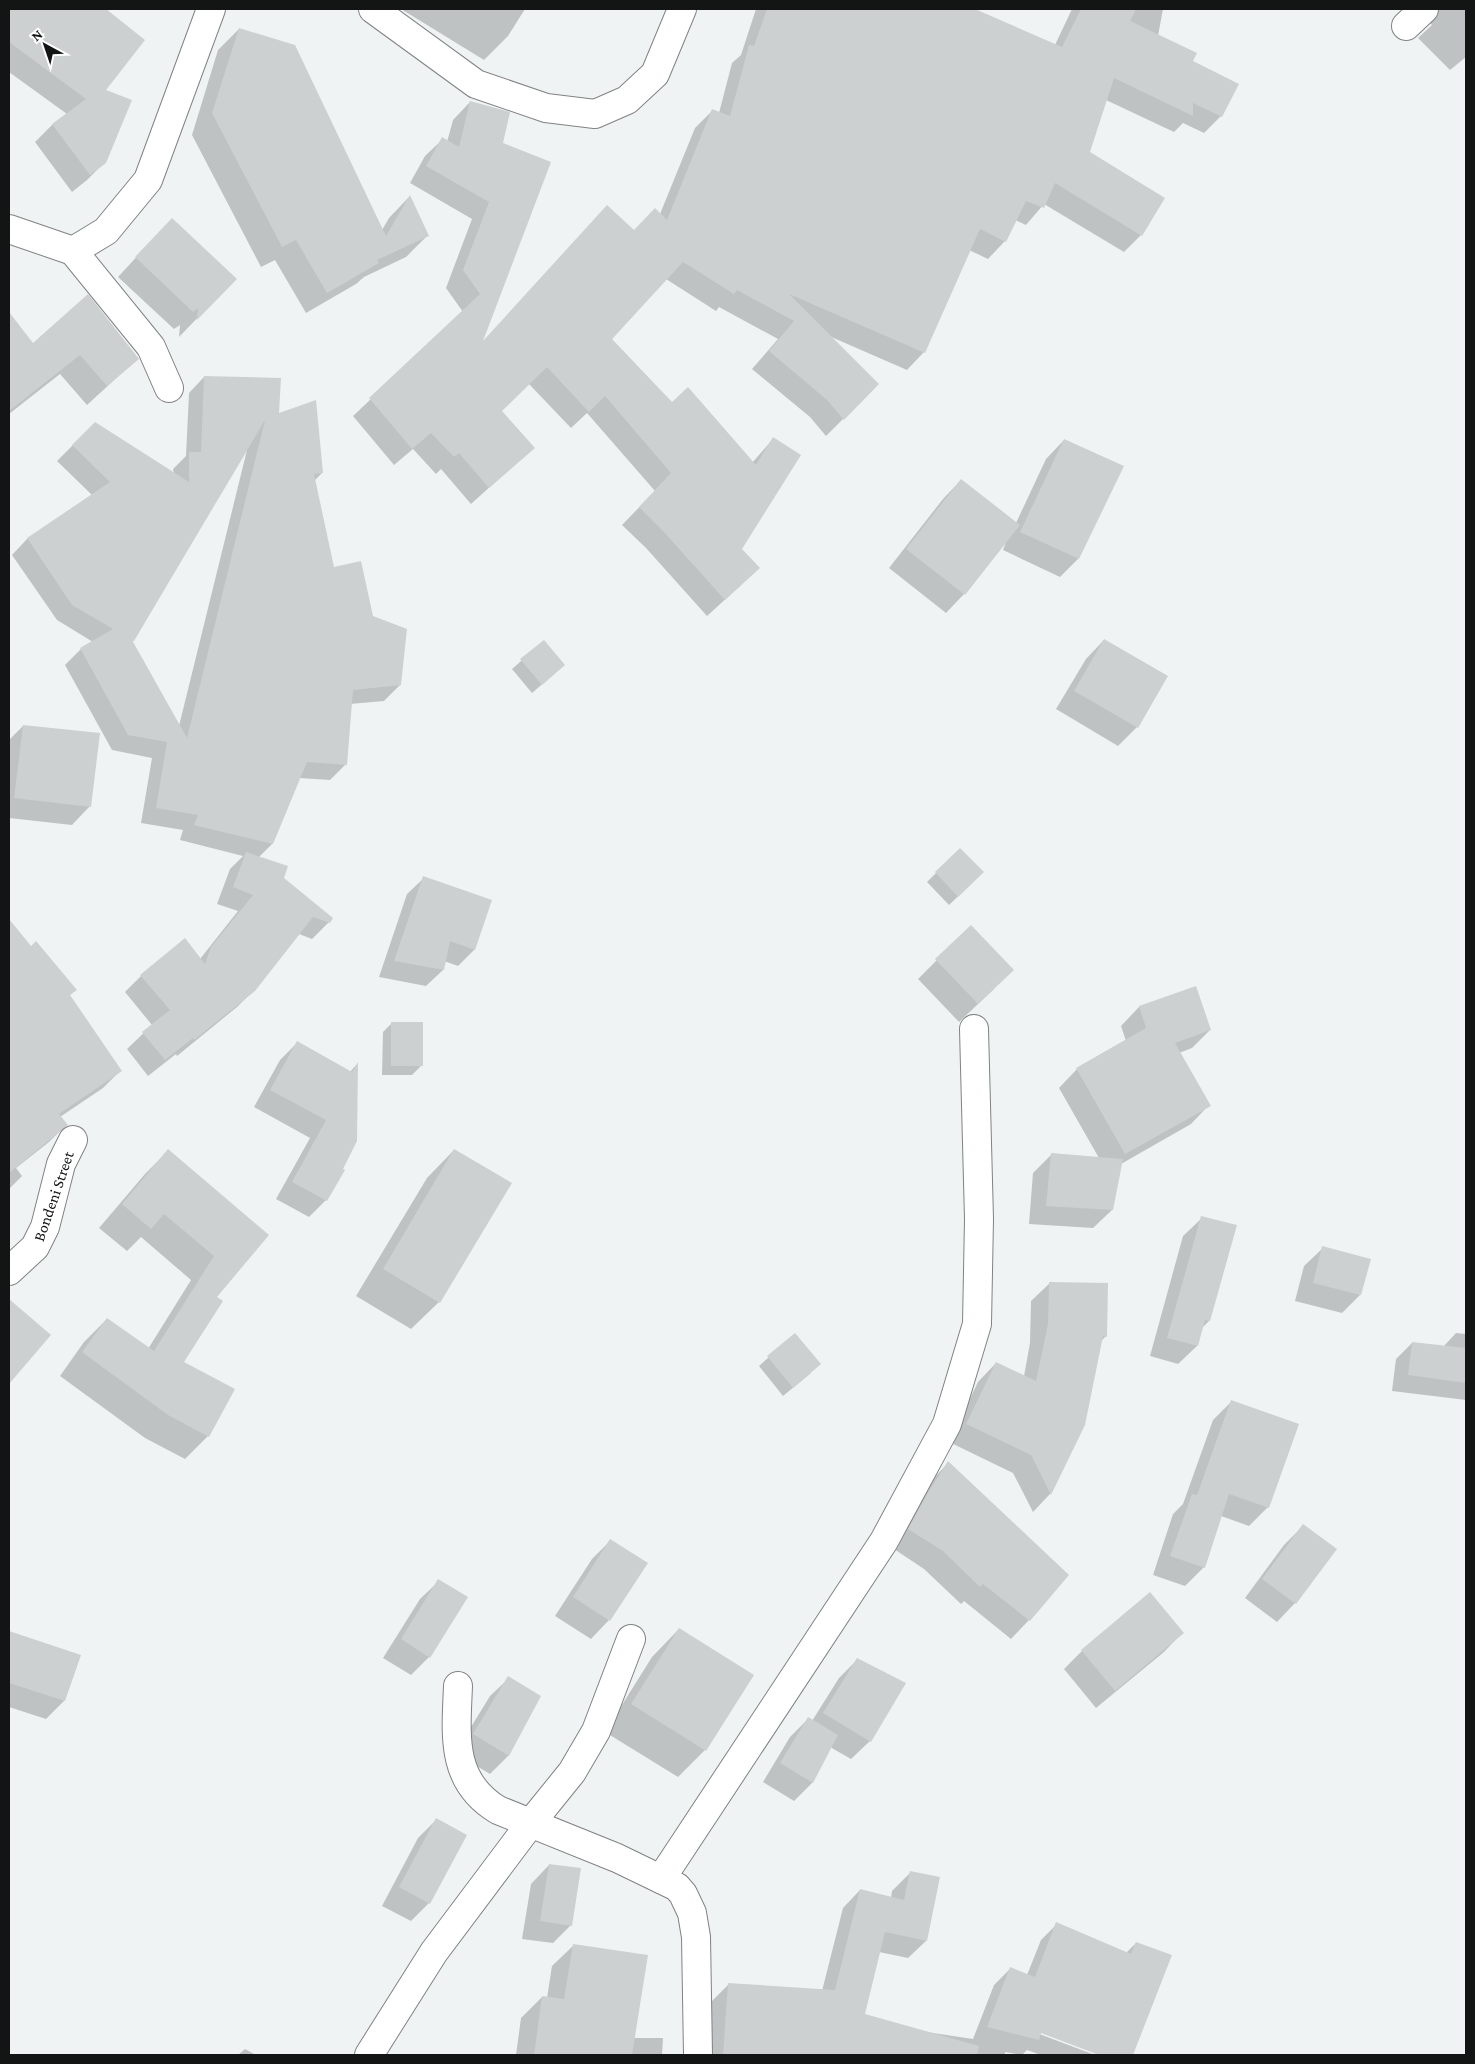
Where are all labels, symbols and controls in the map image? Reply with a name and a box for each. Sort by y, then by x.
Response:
north arrow [20,20,70,70]
text: N [28,26,46,44]
street label: Bondeni Street [30,1148,77,1243]

